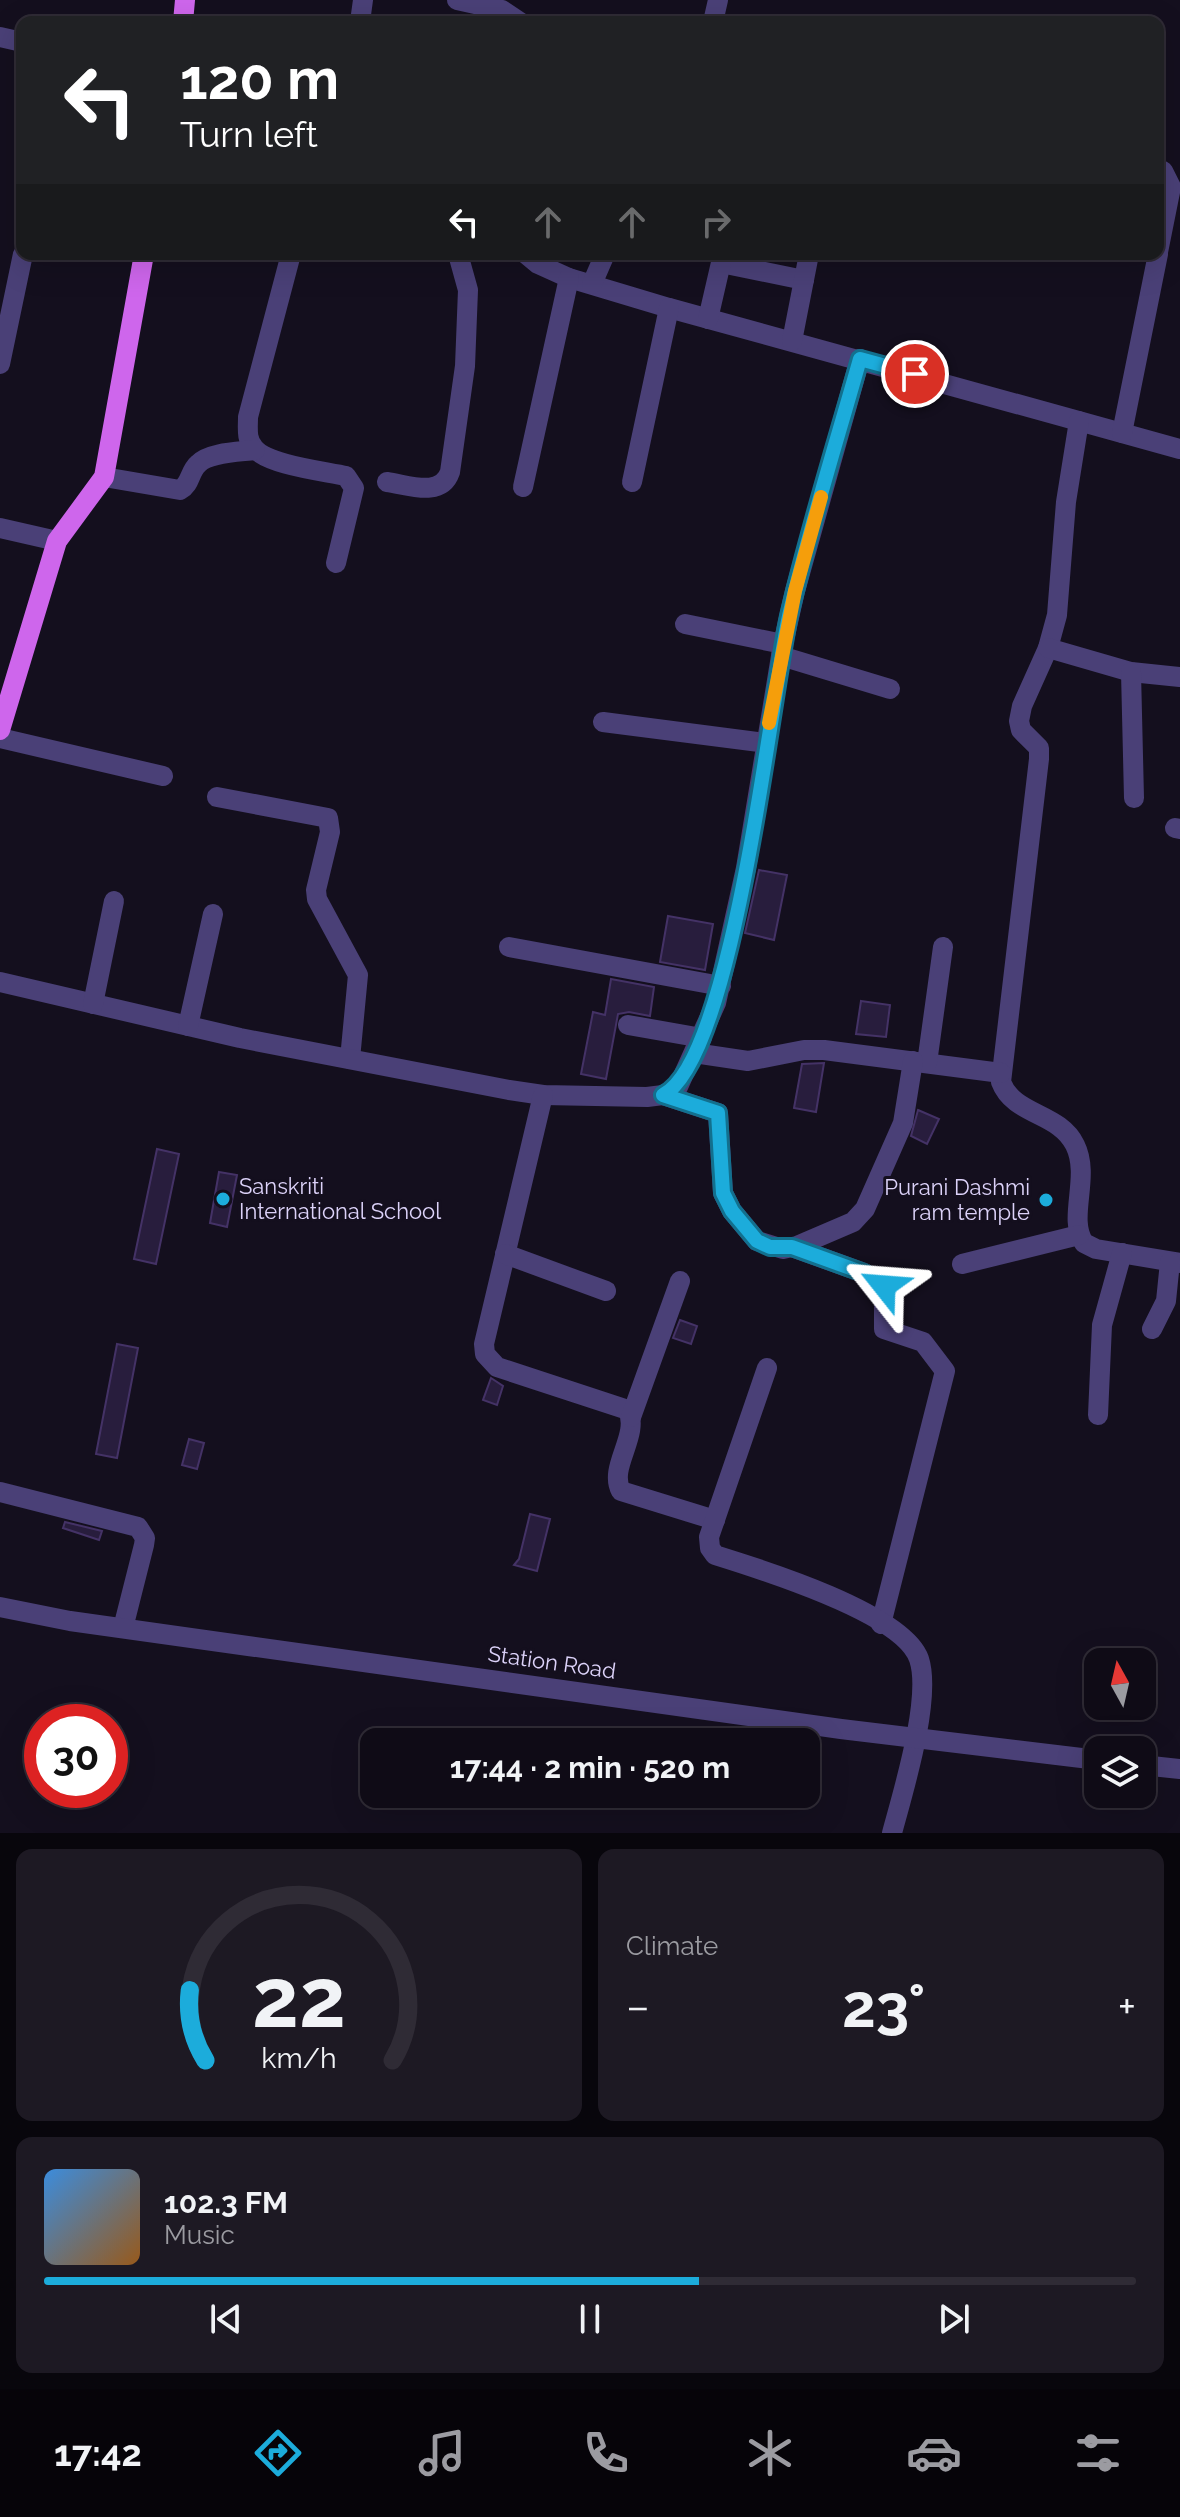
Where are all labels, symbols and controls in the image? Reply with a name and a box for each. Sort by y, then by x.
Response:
text: 120 m [180,46,339,112]
icon: left [48,48,152,152]
text: Turn left [180,113,318,155]
icon: left [442,200,486,244]
icon: ahead [526,200,570,244]
icon: ahead [610,200,654,244]
icon: right [694,200,738,244]
pin [881,340,949,408]
icon: arrive [893,352,937,396]
place label: Sanskriti International School [239,1173,441,1224]
place label: Purani Dashmi ram temple [884,1174,1030,1225]
marker: Sanskriti International School [214,1190,232,1208]
marker: Purani Dashmi ram temple [1037,1191,1055,1209]
position arrow [842,1244,926,1328]
street label: Station Road [486,1640,618,1684]
north arrow [1084,1648,1156,1720]
map controls [1084,1648,1156,1808]
speed limit sign: 30 [24,1704,128,1808]
button: layers [1084,1736,1156,1808]
text: 17:44 · 2 min · 520 m [450,1750,730,1785]
text: Climate [626,1931,718,1961]
text: 22 [252,1949,346,2046]
text: 23° [842,1971,925,2041]
text: − [626,1981,650,2032]
text: + [1118,1981,1136,2032]
text: km/h [261,2041,337,2075]
text: 102.3 FM [164,2185,288,2220]
text: Music [164,2220,235,2250]
icon: previous [204,2297,248,2341]
icon: pause [568,2297,612,2341]
icon: next [932,2297,976,2341]
icon: directions [250,2425,306,2481]
icon: music [414,2425,470,2481]
icon: phone [578,2425,634,2481]
icon: climate [742,2425,798,2481]
icon: car [906,2425,962,2481]
icon: filters [1070,2425,1126,2481]
text: 17:42 [54,2432,142,2474]

